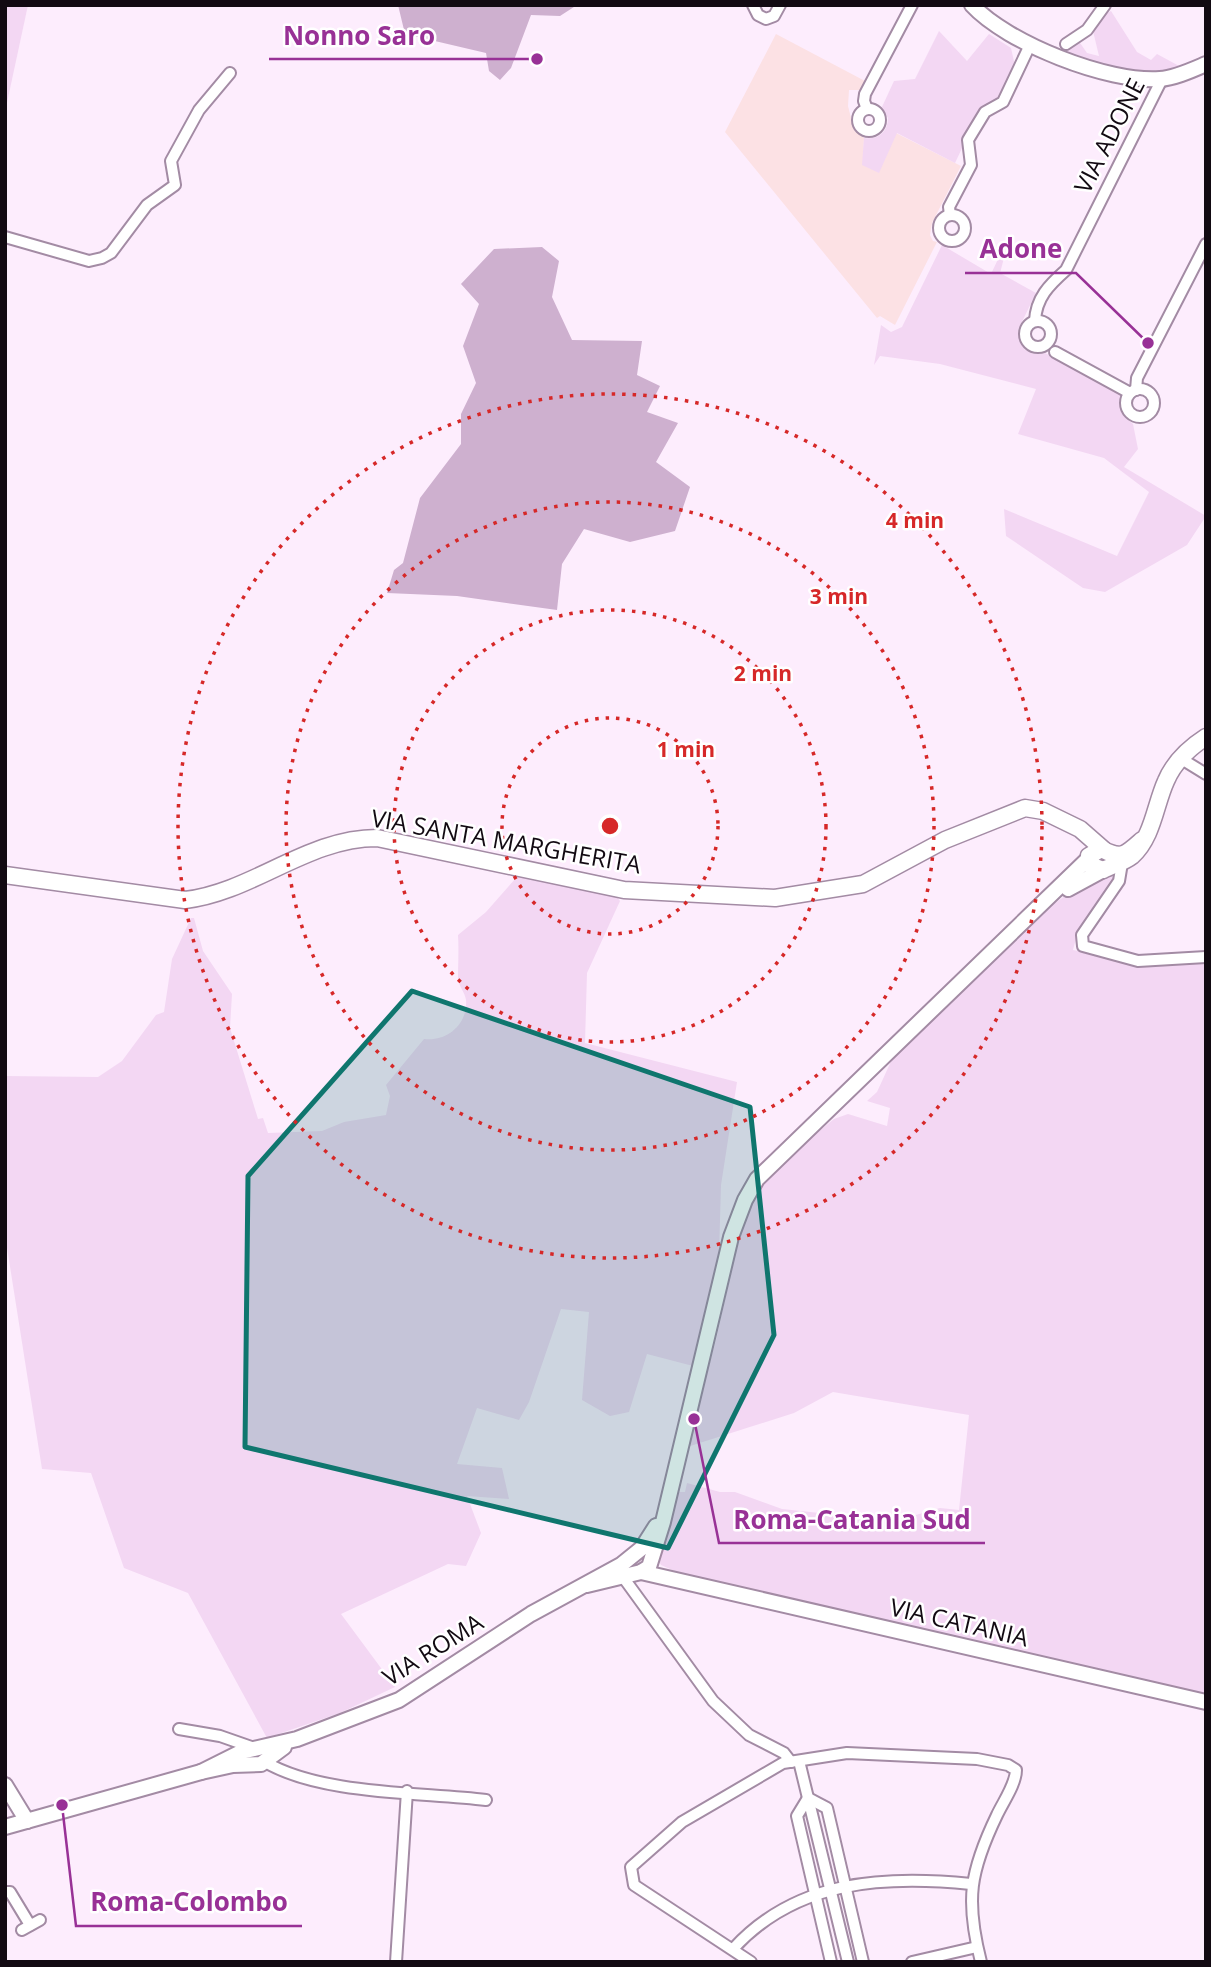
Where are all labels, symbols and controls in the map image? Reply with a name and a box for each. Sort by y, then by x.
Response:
callout: Nonno Saro [269,12,449,59]
text: Nonno Saro [283,17,435,53]
street label: VIA ADONE [1066,72,1152,199]
callout: Adone [965,226,1076,273]
text: Adone [980,230,1062,266]
text: 4 min [886,506,944,534]
text: 3 min [810,582,868,610]
text: 2 min [734,659,792,687]
text: 1 min [657,735,715,763]
street label: VIA SANTA MARGHERITA [369,801,645,881]
centre of rings [598,814,622,838]
callout: Roma-Catania Sud [719,1496,985,1543]
text: Roma-Catania Sud [733,1501,971,1537]
street label: VIA CATANIA [887,1590,1033,1654]
street label: VIA ROMA [376,1604,489,1693]
callout: Roma-Colombo [76,1879,302,1926]
text: Roma-Colombo [90,1883,288,1919]

